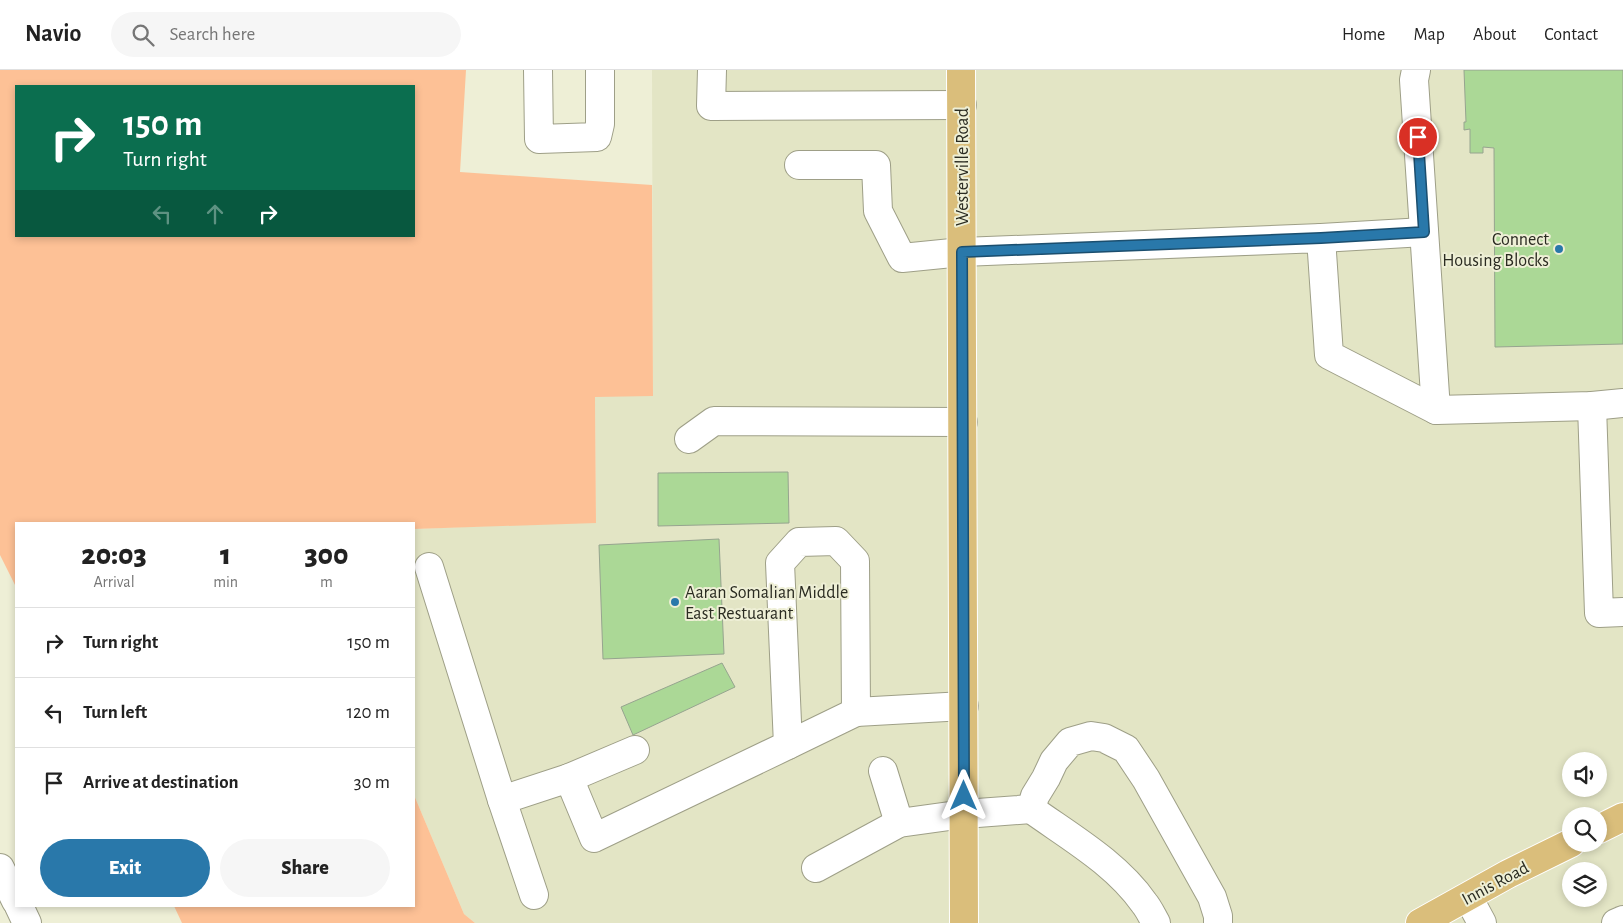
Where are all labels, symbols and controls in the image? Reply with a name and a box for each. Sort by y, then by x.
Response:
search box [111,12,461,57]
icon: search [129,21,157,49]
text: Navio [25,22,81,46]
text: Search here [169,25,255,44]
text: Home [1342,26,1385,44]
text: Map [1413,26,1445,44]
text: About [1473,26,1516,44]
text: Contact [1544,26,1598,44]
icon: right [40,105,105,170]
text: 150 m [123,107,203,142]
street label: Westerville Road [954,108,972,226]
pin [1397,116,1439,158]
icon: arrive [1404,123,1432,151]
text: Turn right [123,148,207,170]
icon: left [148,200,176,228]
icon: ahead [201,200,229,228]
icon: right [254,200,282,228]
place label: Connect Housing Blocks [1442,231,1549,270]
marker: Connect Housing Blocks [1553,243,1565,255]
text: 20:03 [81,540,147,570]
text: 1 [220,540,231,570]
text: 300 [304,540,349,570]
text: Arrival [93,574,135,590]
text: min [213,574,238,590]
text: m [320,574,333,590]
place label: Aaran Somalian Middle East Restuarant [685,584,848,623]
marker: Aaran Somalian Middle East Restuarant [669,596,681,608]
icon: right [40,629,68,657]
text: Turn right [83,633,158,652]
text: 150 m [347,633,390,652]
icon: left [40,699,68,727]
text: Turn left [83,703,147,722]
text: 120 m [346,703,390,722]
map controls [1562,752,1607,907]
button: sound [1562,752,1607,797]
icon: arrive [40,769,68,797]
position arrow [937,769,989,821]
text: Arrive at destination [83,773,239,792]
text: 30 m [354,773,390,792]
button: search [1562,807,1607,852]
button: Exit [40,839,210,897]
button: Share [220,839,390,897]
street label: Innis Road [1459,859,1532,909]
button: layers [1562,862,1607,907]

